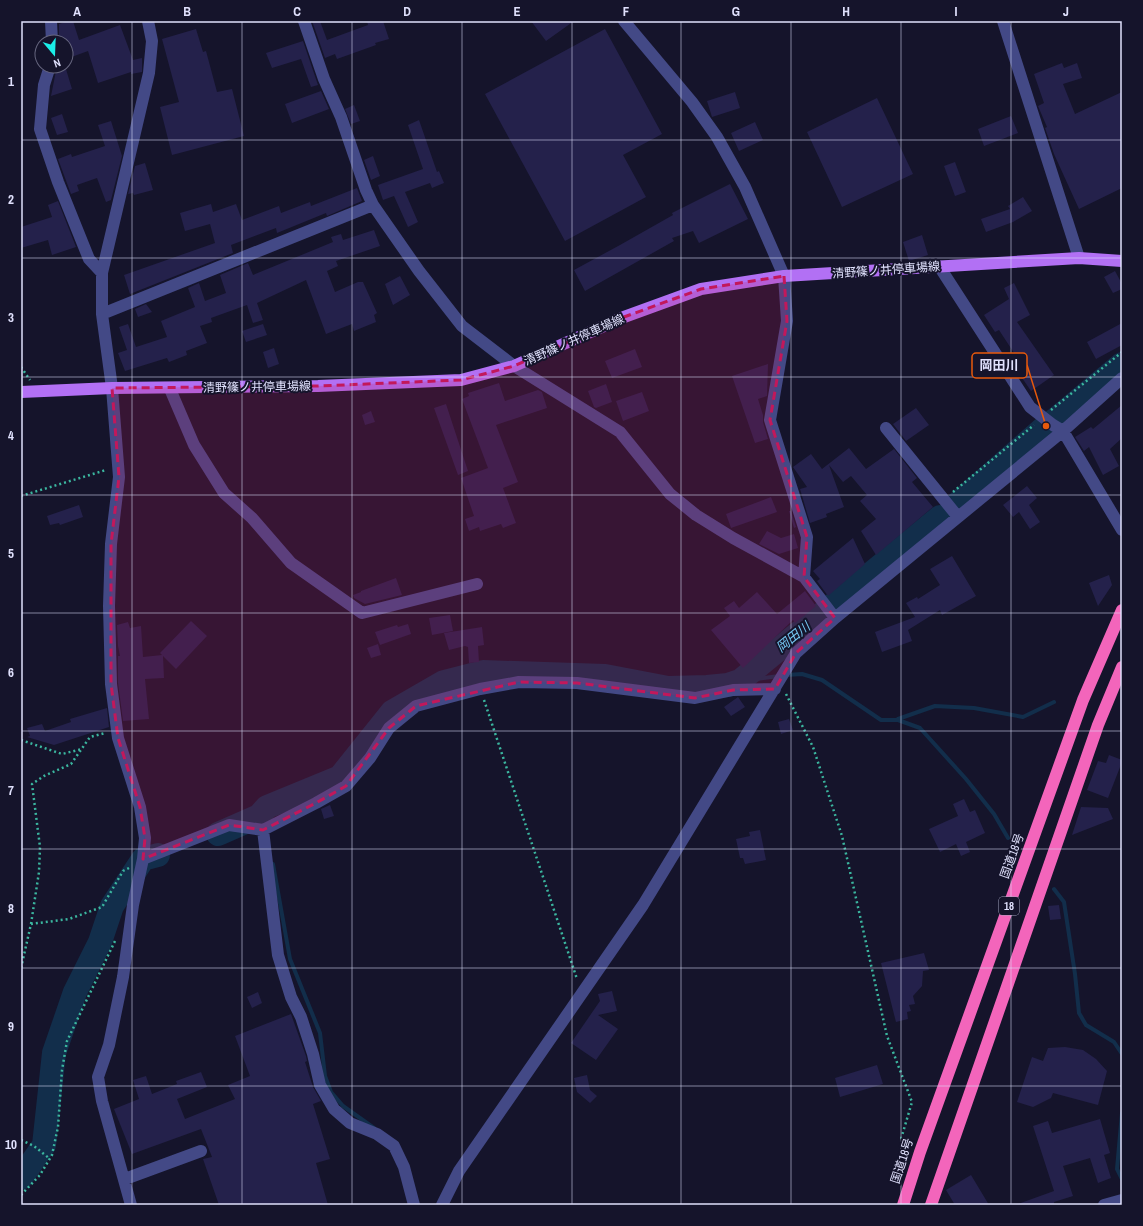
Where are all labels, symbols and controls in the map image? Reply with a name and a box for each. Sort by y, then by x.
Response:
text: A [73,3,81,20]
text: B [183,3,191,20]
text: C [293,3,301,20]
text: D [403,3,411,20]
text: E [513,3,521,20]
text: F [623,3,630,20]
text: G [732,3,740,20]
text: H [842,3,850,20]
text: I [955,3,958,20]
text: J [1063,3,1069,20]
north arrow [34,34,74,74]
text: N [52,56,63,71]
text: 1 [8,73,14,90]
text: 2 [8,191,14,208]
street label: 清野篠ノ井停車場線 [832,258,940,282]
text: 3 [8,309,14,326]
street label: 清野篠ノ井停車場線 [521,311,627,369]
callout: 岡田川 [972,353,1027,378]
text: 岡田川 [979,357,1019,374]
street label: 清野篠ノ井停車場線 [203,378,311,396]
text: 4 [8,427,14,444]
text: 5 [8,545,14,562]
water label: 岡田川 [772,617,815,656]
text: 6 [8,664,14,681]
text: 7 [8,782,14,799]
street label: 国道18号 [996,831,1028,881]
road number: 18 [999,897,1019,915]
text: 8 [8,900,14,917]
text: 9 [8,1018,14,1035]
text: 10 [5,1136,17,1153]
street label: 国道18号 [887,1136,917,1186]

